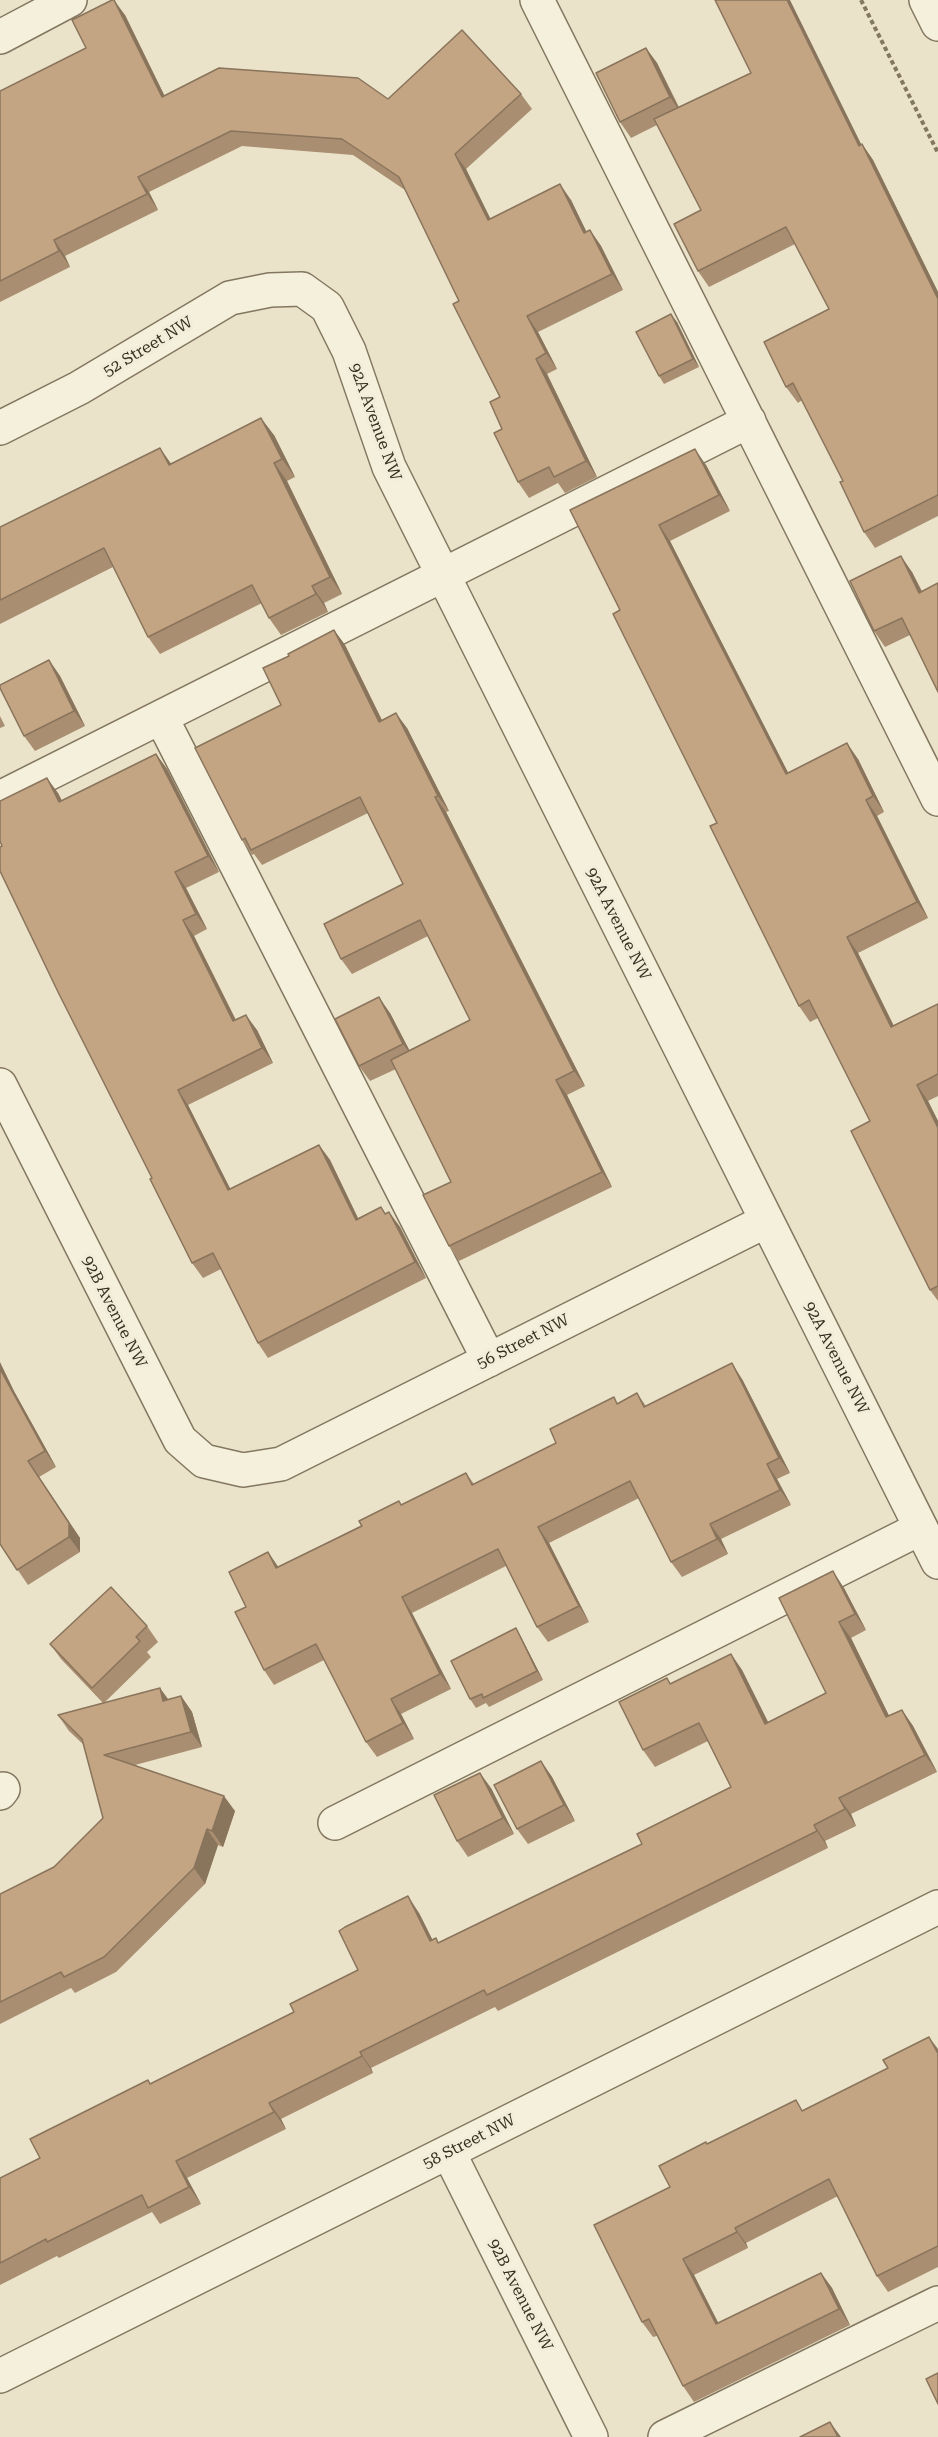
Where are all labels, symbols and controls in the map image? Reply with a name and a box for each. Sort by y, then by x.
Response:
street label: 52 Street NW [100,313,196,381]
street label: 92A Avenue NW [345,361,405,483]
street label: 92A Avenue NW [581,865,655,983]
street label: 92B Avenue NW [78,1253,150,1371]
street label: 92A Avenue NW [799,1299,873,1417]
street label: 56 Street NW [474,1311,572,1373]
street label: 58 Street NW [420,2111,518,2173]
street label: 92B Avenue NW [484,2236,556,2354]

